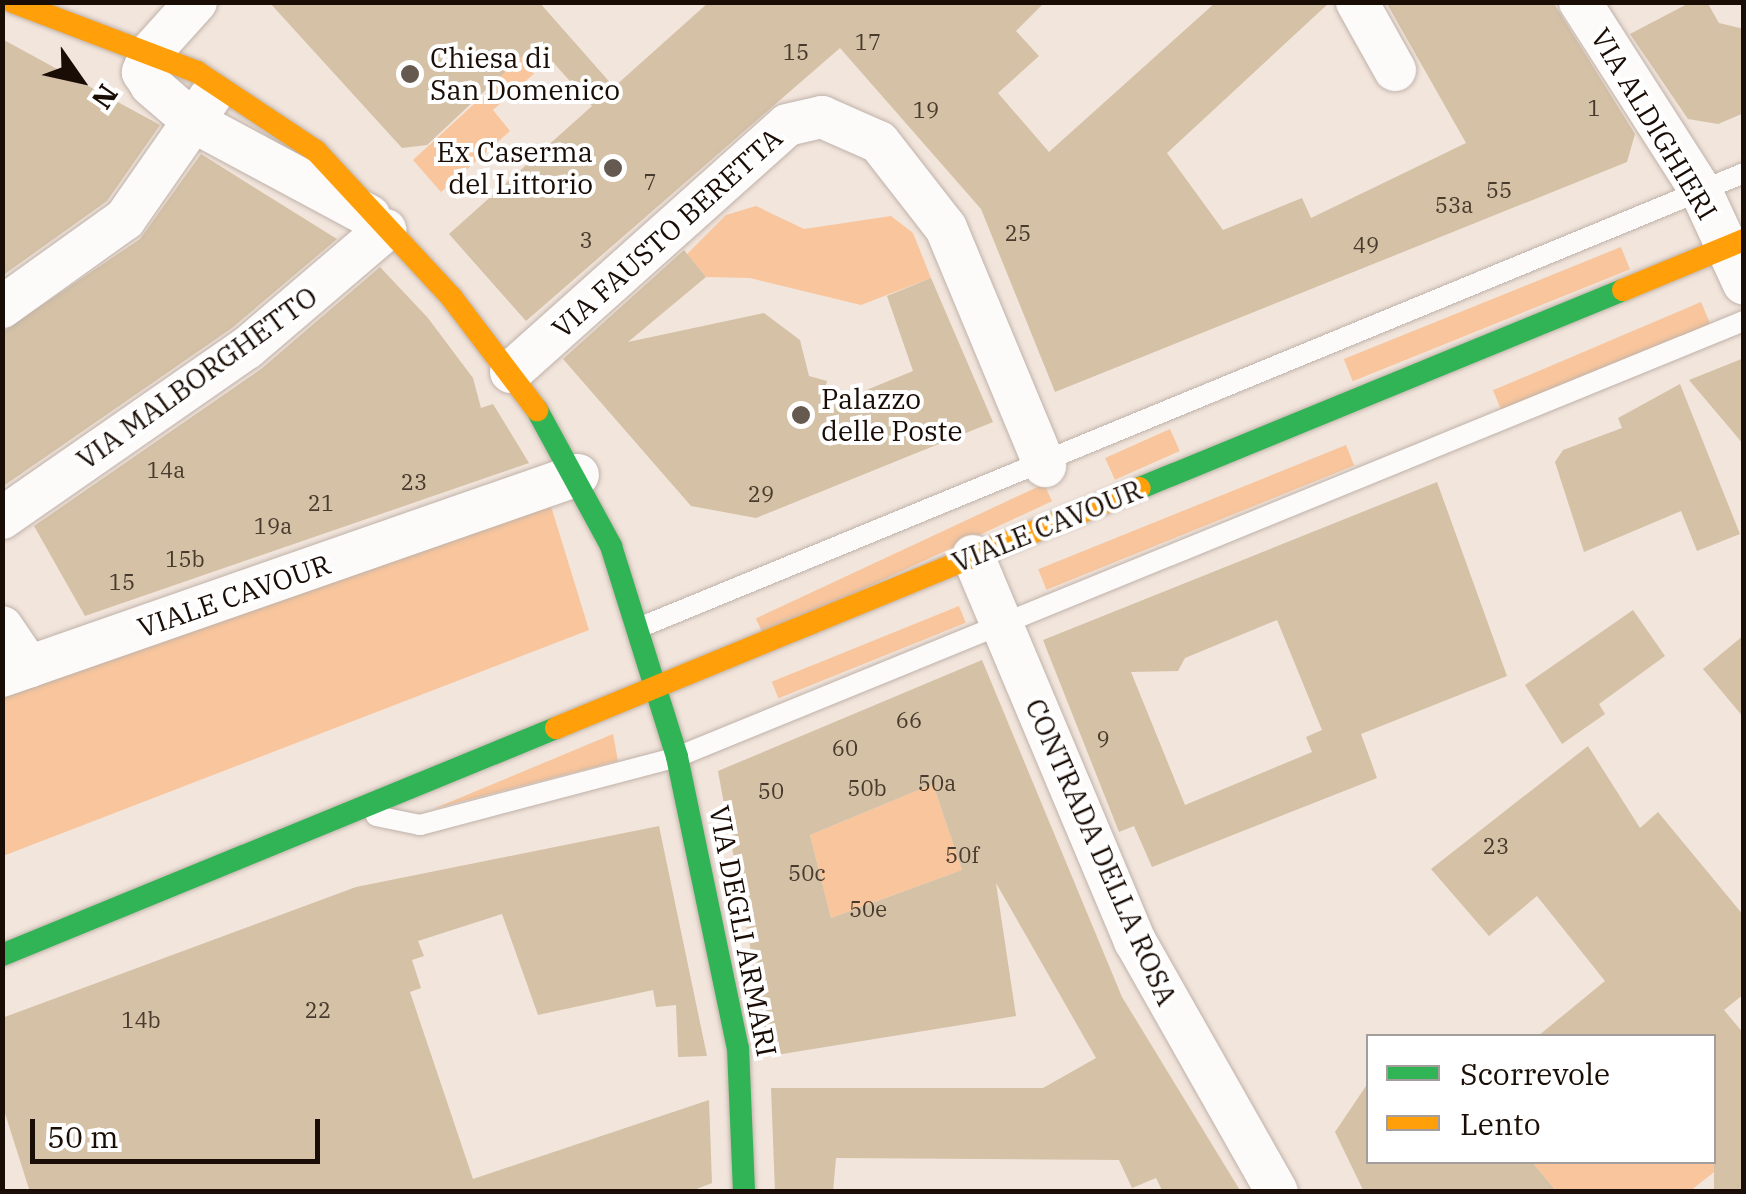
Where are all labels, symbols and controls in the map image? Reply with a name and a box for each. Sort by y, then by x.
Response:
street label: VIA ALDIGHIERI [1584,22,1724,226]
house number: 17 [855,29,881,55]
north arrow [30,30,130,130]
house number: 15 [783,39,809,65]
place label: Chiesa di San Domenico [430,41,620,107]
marker: Chiesa di San Domenico [399,63,421,85]
text: N [84,78,127,117]
house number: 1 [1587,95,1601,121]
house number: 19 [913,97,939,123]
street label: VIA FAUSTO BERETTA [545,121,789,345]
place label: Ex Caserma del Littorio [437,135,593,201]
marker: Ex Caserma del Littorio [602,157,624,179]
house number: 7 [643,169,657,195]
house number: 55 [1486,177,1512,203]
house number: 53a [1435,192,1473,218]
house number: 25 [1005,220,1031,246]
house number: 3 [579,227,593,253]
house number: 49 [1353,232,1379,258]
street label: VIA MALBORGHETTO [70,280,324,476]
place label: Palazzo delle Poste [821,382,962,448]
marker: Palazzo delle Poste [790,404,812,426]
house number: 14a [147,457,185,483]
house number: 23 [401,469,427,495]
street label: VIALE CAVOUR [947,473,1147,579]
house number: 29 [748,481,774,507]
house number: 21 [308,490,334,516]
house number: 19a [254,513,292,539]
house number: 15b [165,546,205,572]
street label: VIALE CAVOUR [133,547,335,645]
house number: 15 [109,569,135,595]
street label: CONTRADA DELLA ROSA [1018,694,1184,1010]
house number: 66 [896,707,922,733]
house number: 9 [1096,726,1110,752]
house number: 60 [832,735,858,761]
house number: 50a [918,770,956,796]
house number: 50b [847,775,887,801]
house number: 50 [758,778,784,804]
street label: VIA DEGLI ARMARI [702,803,784,1059]
house number: 23 [1483,833,1509,859]
house number: 50f [945,842,979,868]
house number: 50c [788,860,826,886]
house number: 50e [849,896,887,922]
house number: 22 [305,997,331,1023]
house number: 14b [121,1007,161,1033]
legend [1366,1034,1716,1164]
text: Scorrevole [1460,1054,1610,1093]
scale bar [35,1099,325,1161]
text: Lento [1460,1104,1541,1143]
text: 50 m [47,1117,119,1156]

